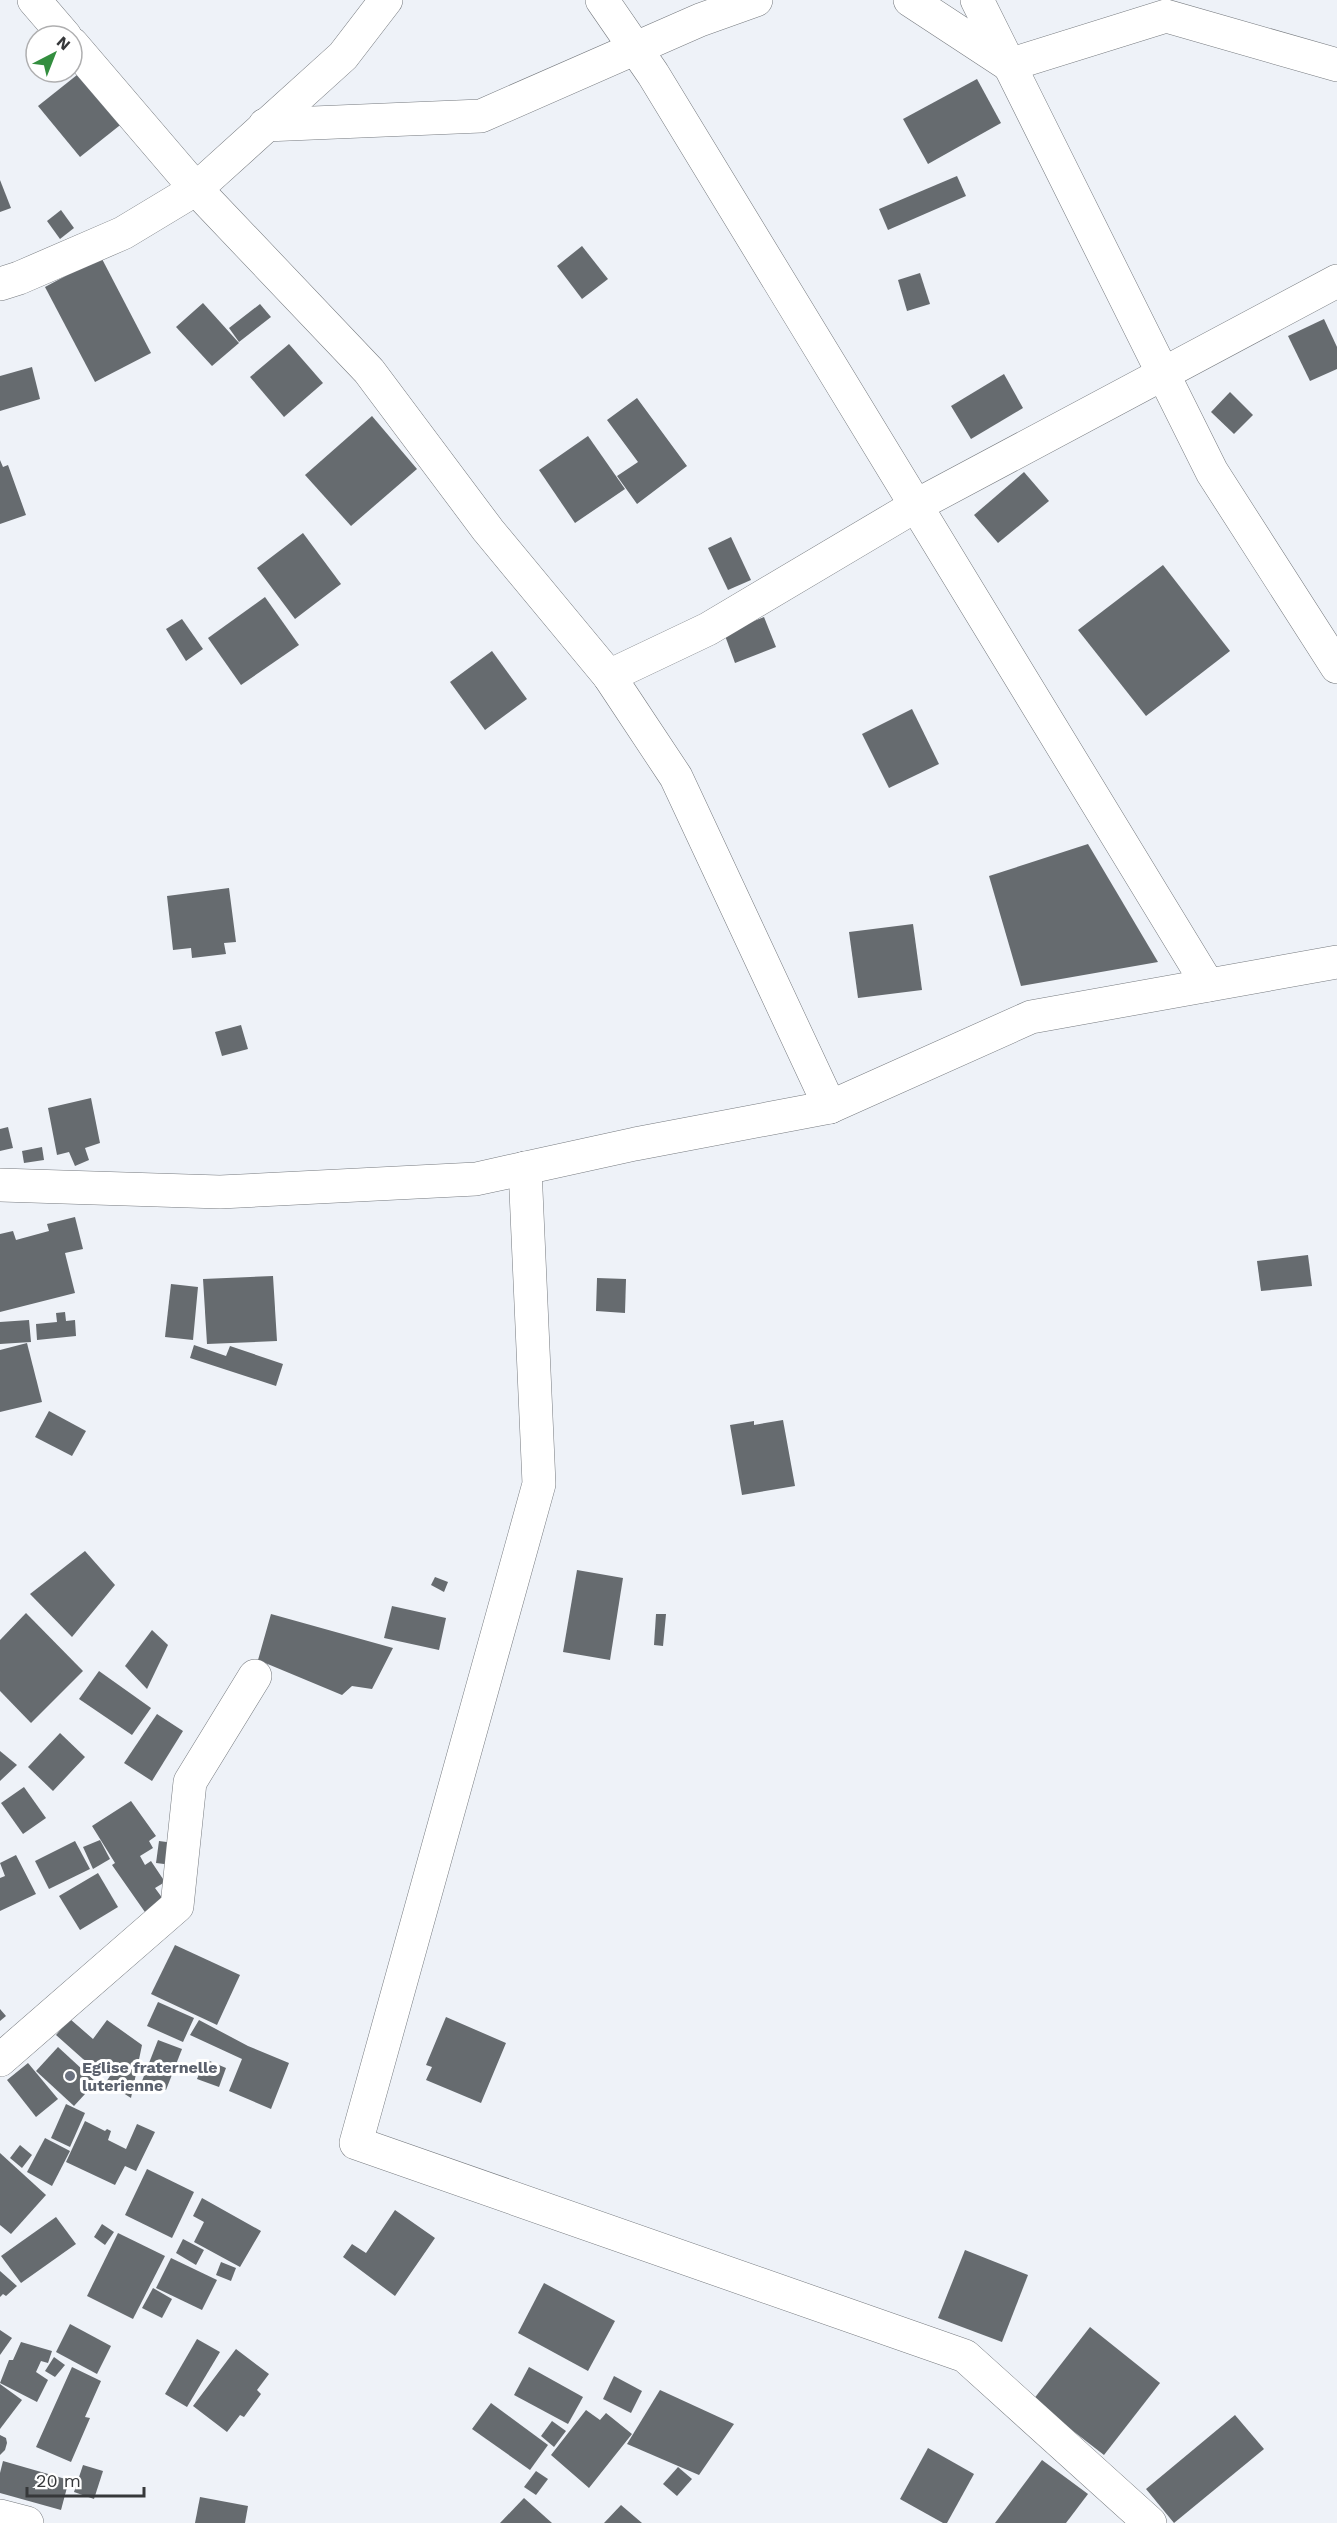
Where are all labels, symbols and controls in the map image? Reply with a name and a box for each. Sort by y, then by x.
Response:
north arrow [24,24,84,84]
text: N [53,32,74,54]
place label: Eglise fraternelle luterienne [82,2058,218,2095]
marker: Eglise fraternelle luterienne [63,2069,77,2083]
scale bar [27,2460,144,2498]
text: 20 m [36,2470,81,2491]

